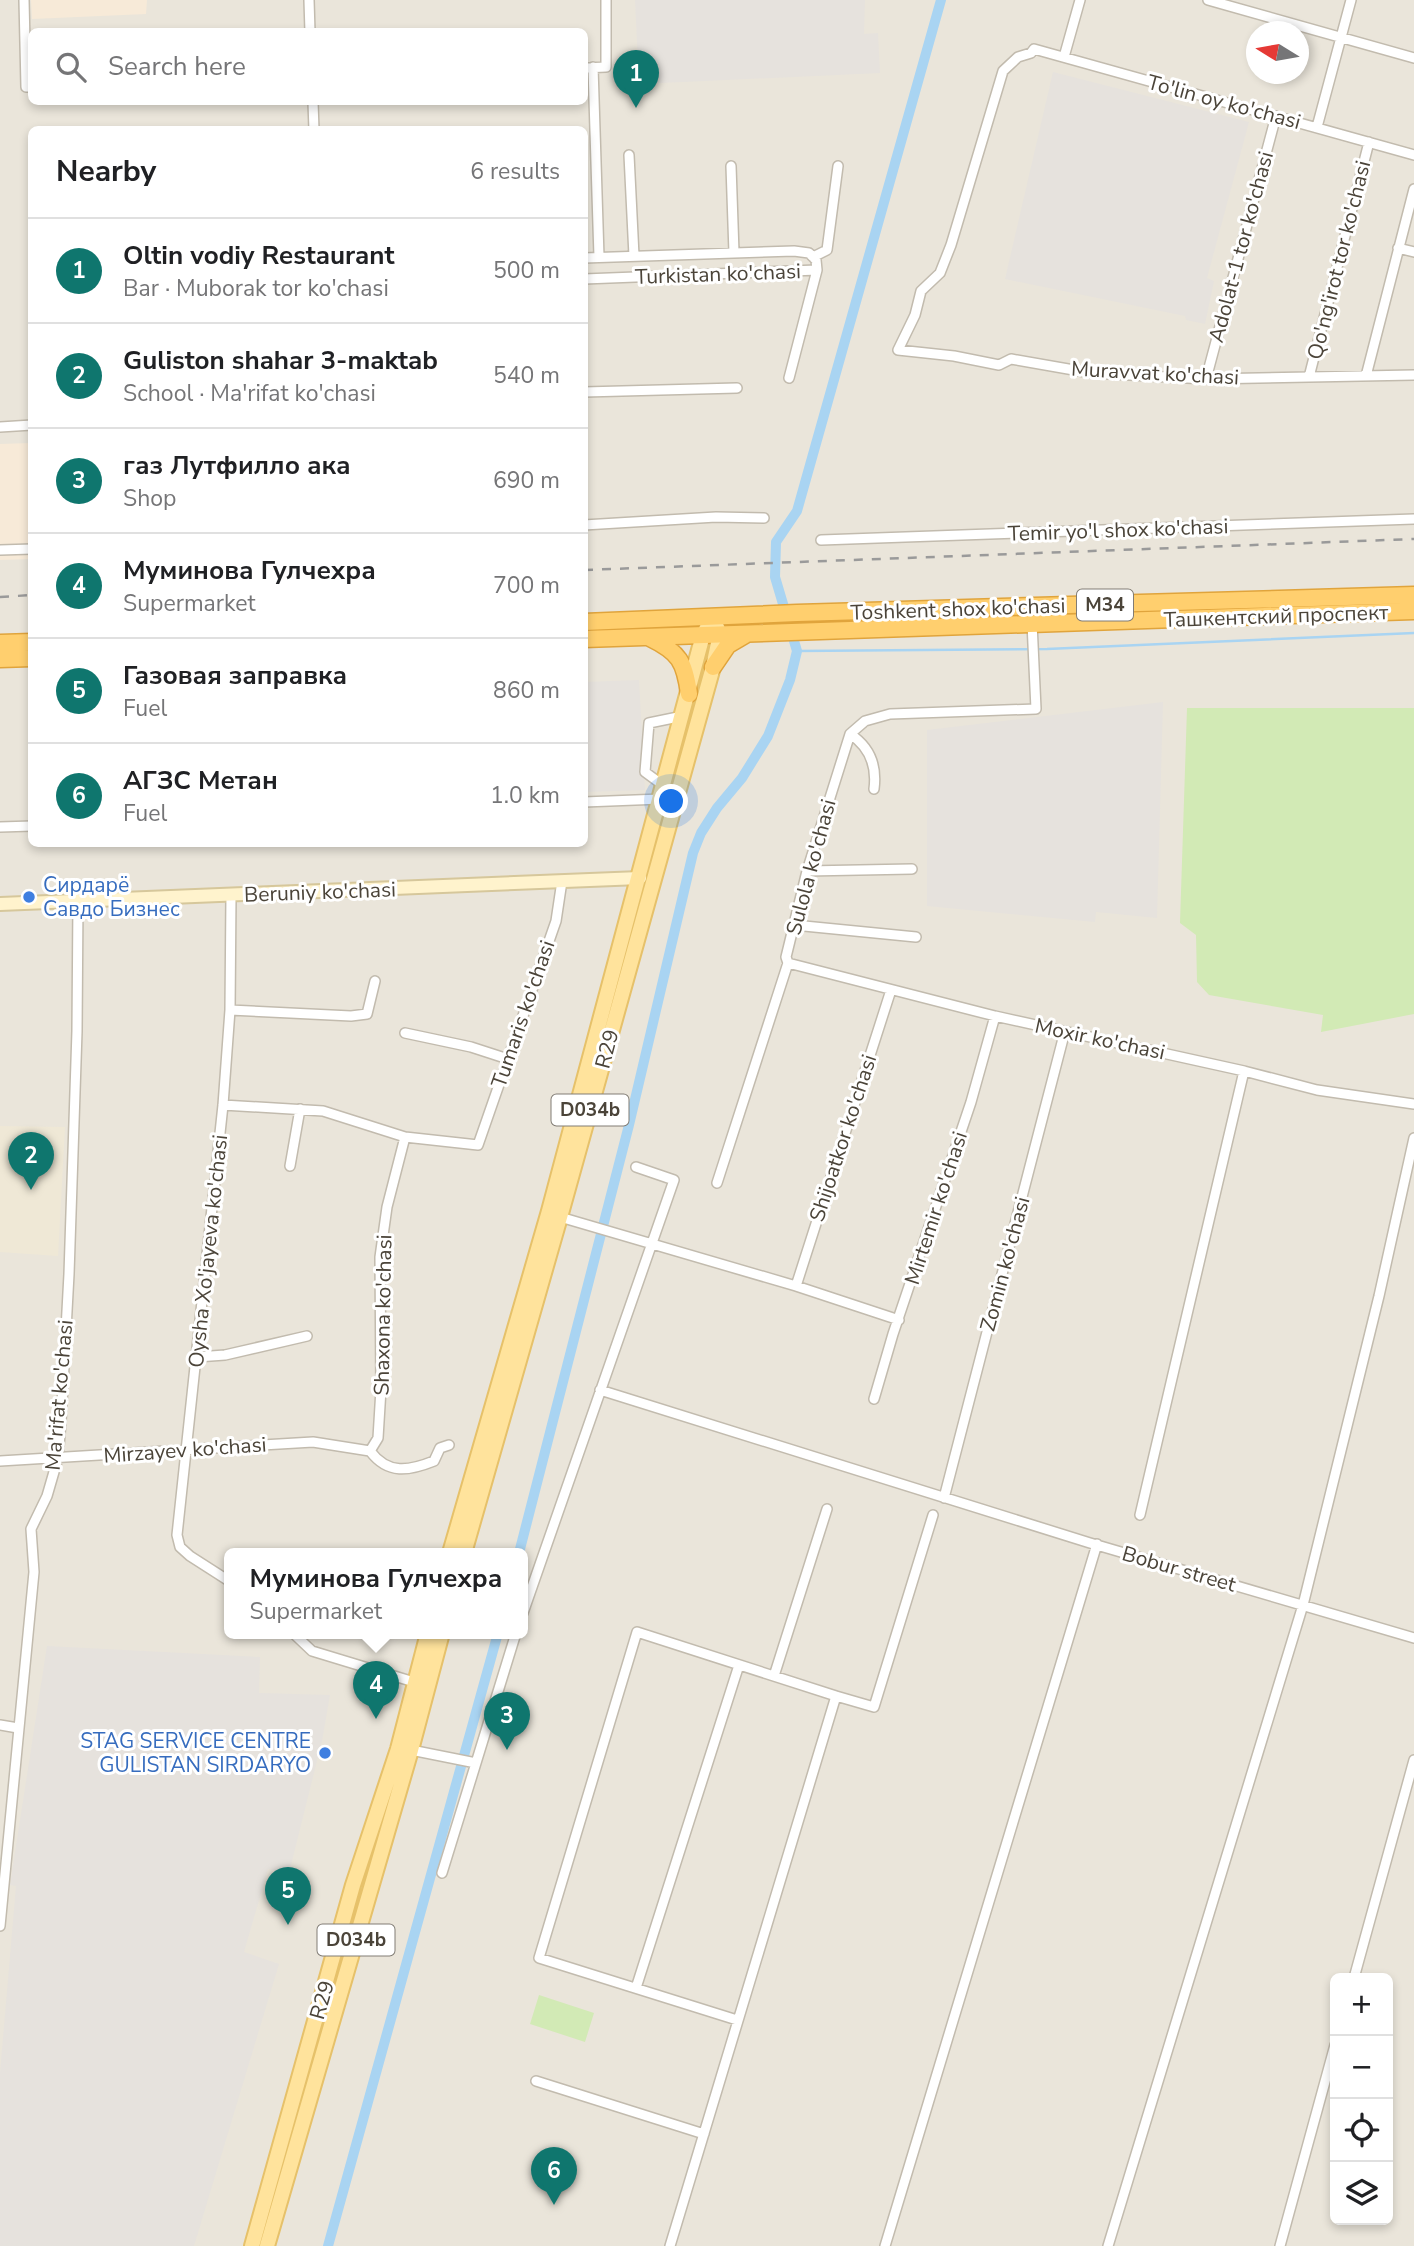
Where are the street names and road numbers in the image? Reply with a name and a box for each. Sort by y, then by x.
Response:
street label: To'lin oy ko'chasi [1144,68,1304,136]
street label: Adolat-1 tor ko'chasi [1202,148,1280,346]
street label: Qo'ng'irot tor ko'chasi [1301,158,1377,362]
street label: Turkistan ko'chasi [635,257,801,291]
street label: Muravvat ko'chasi [1070,355,1240,391]
street label: Temir yo'l shox ko'chasi [1007,512,1229,548]
road number: M34 [1077,590,1133,620]
street label: Toshkent shox ko'chasi [850,591,1066,627]
street label: Ташкентский проспект [1163,598,1389,634]
street label: Sulola ko'chasi [779,796,843,938]
street label: Beruniy ko'chasi [244,875,396,909]
street label: Tumaris ko'chasi [485,937,561,1091]
street label: Moxir ko'chasi [1032,1012,1168,1066]
street label: R29 [588,1026,626,1072]
street label: Shijoatkor ko'chasi [803,1051,883,1225]
road number: D034b [552,1094,628,1126]
street label: Mirtemir ko'chasi [898,1128,974,1288]
street label: Oysha Xo'jayeva ko'chasi [182,1133,234,1369]
street label: Zomin ko'chasi [974,1194,1036,1334]
street label: Shaxona ko'chasi [368,1234,398,1396]
street label: Ma'rifat ko'chasi [38,1318,80,1472]
street label: Mirzayev ko'chasi [103,1430,267,1470]
street label: Bobur street [1119,1539,1240,1599]
road number: D034b [318,1924,394,1956]
street label: R29 [303,1977,341,2023]

